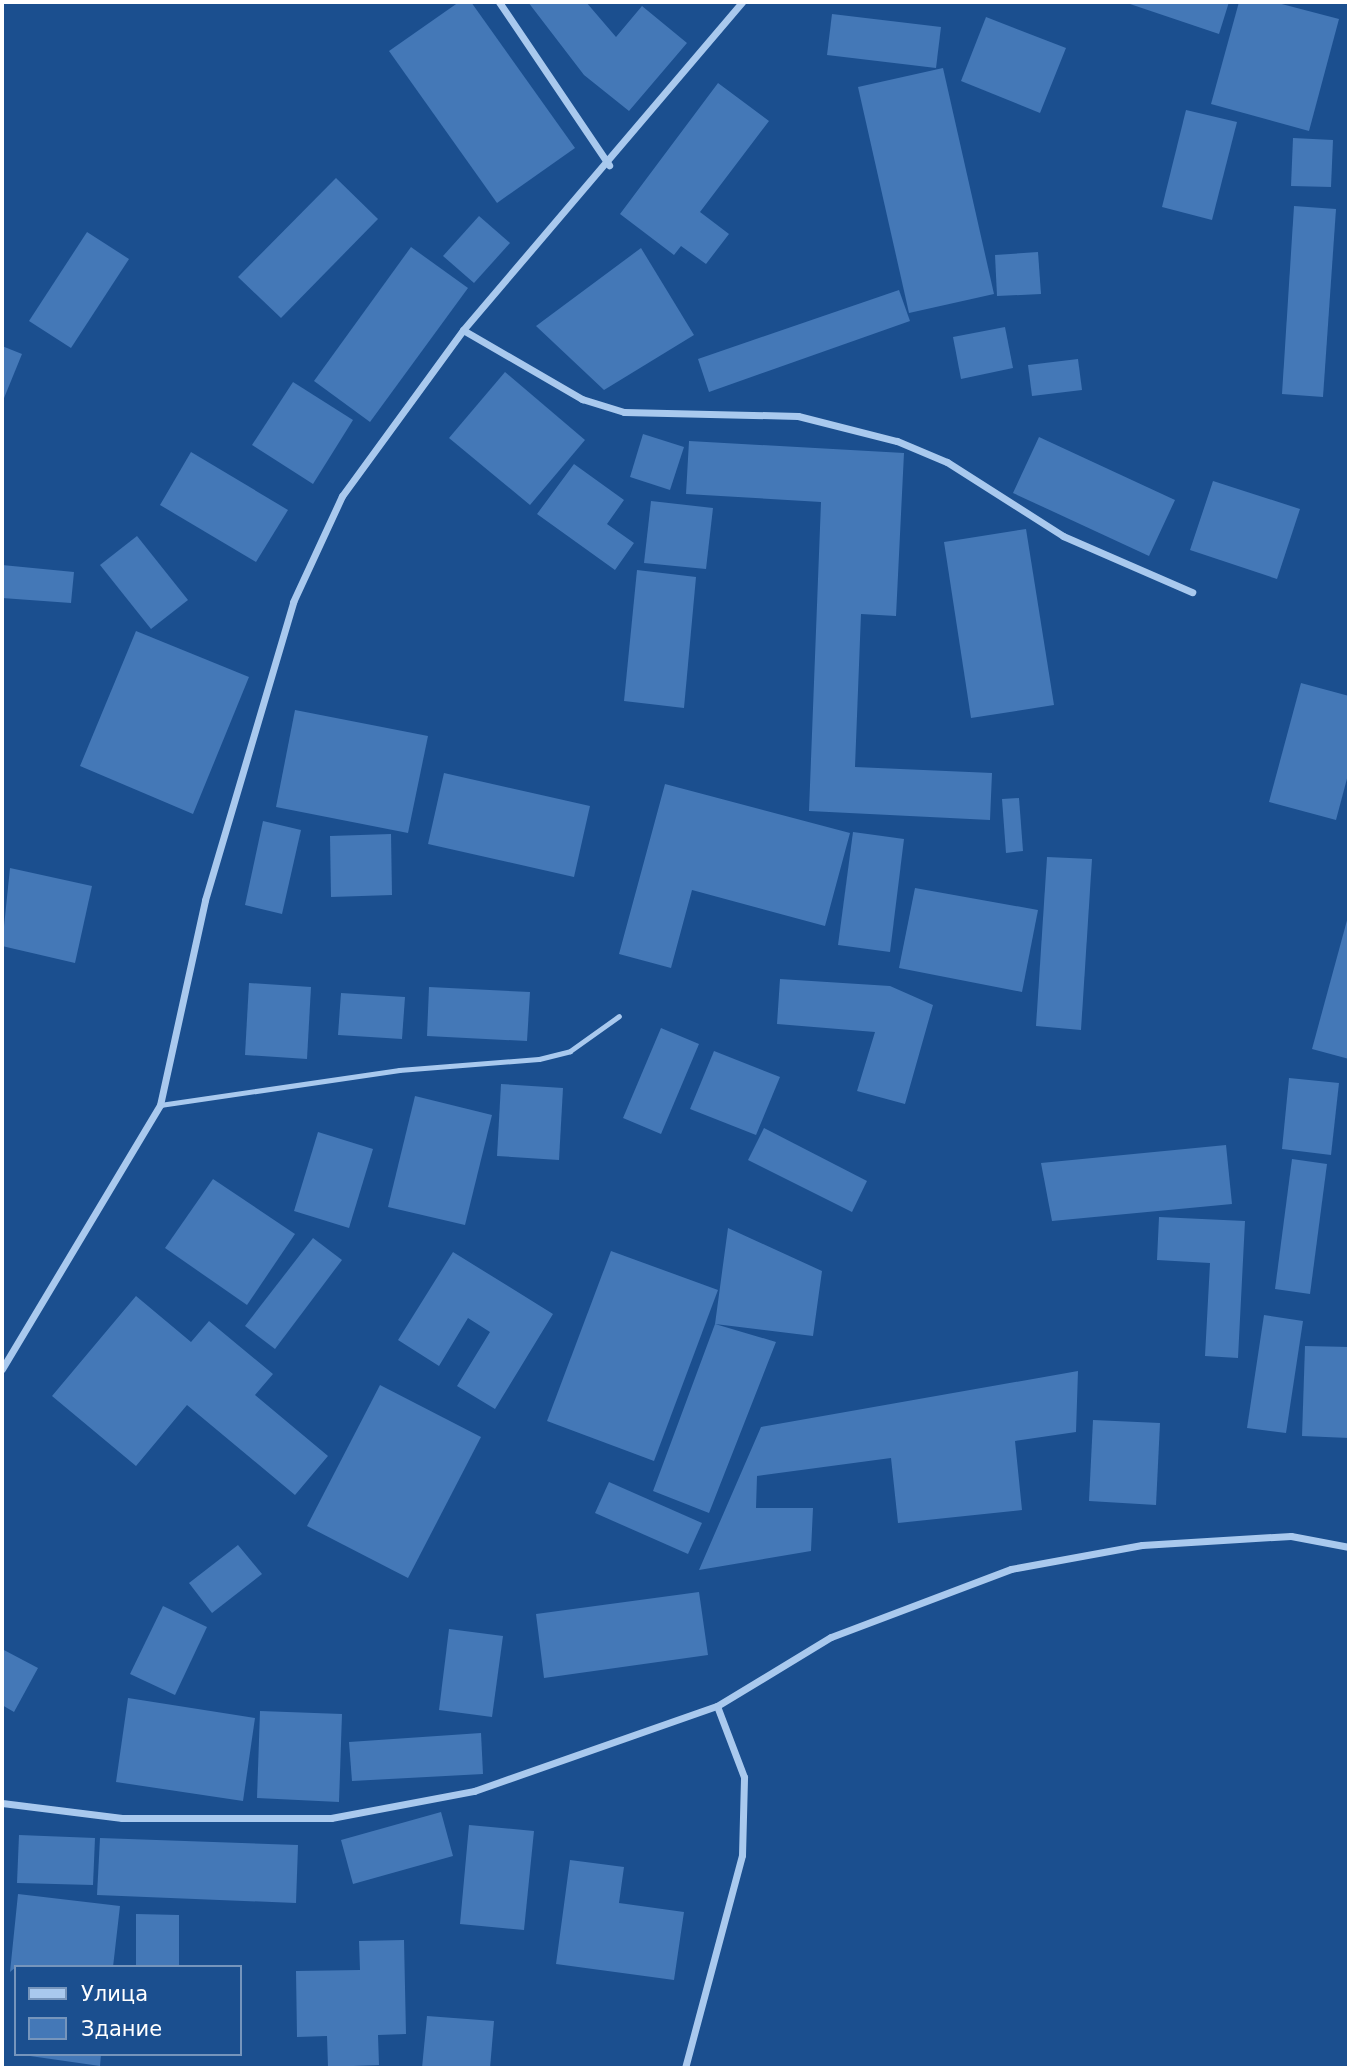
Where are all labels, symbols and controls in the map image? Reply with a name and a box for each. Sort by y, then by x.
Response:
legend [14,1965,242,2056]
text: Улица [81,1982,148,2006]
text: Здание [81,2017,162,2041]

